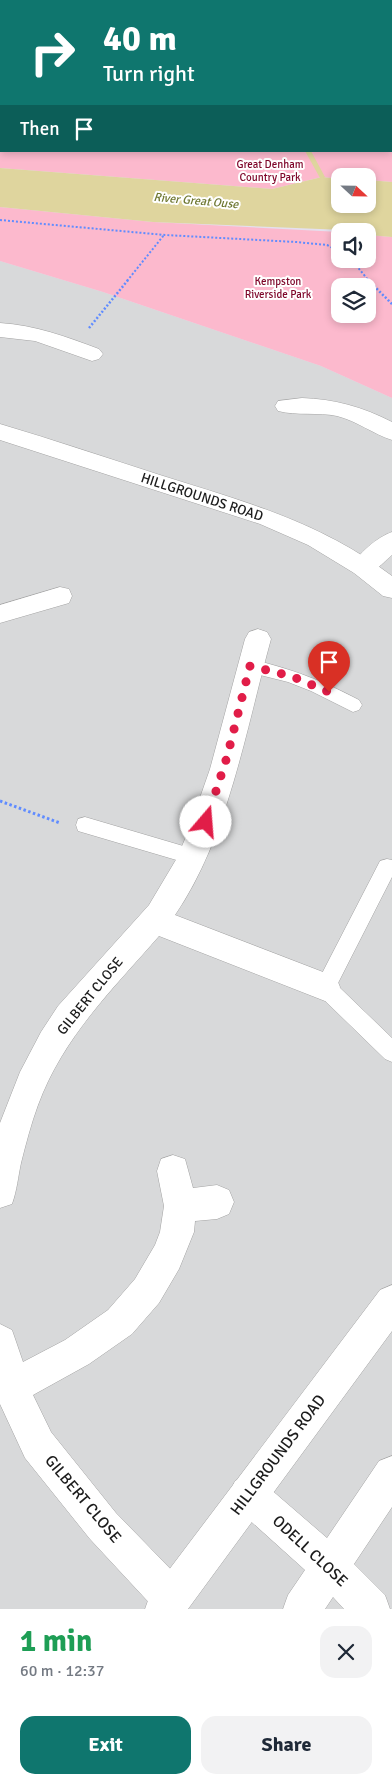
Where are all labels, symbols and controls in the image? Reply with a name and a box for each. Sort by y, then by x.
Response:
text: 40 m [103,17,177,60]
icon: right [20,20,85,85]
text: Turn right [103,60,195,87]
icon: arrive [70,115,98,143]
text: Then [20,117,60,141]
park label: Great Denham Country Park [236,158,304,184]
north arrow [331,168,376,212]
map controls [331,168,376,323]
water label: River Great Ouse [153,190,240,212]
button: sound [331,223,376,268]
park label: Kempston Riverside Park [245,275,312,301]
button: layers [331,278,376,323]
street label: HILLGROUNDS ROAD [139,469,265,525]
pin [308,641,350,692]
icon: arrive [315,648,343,676]
position arrow [179,795,231,847]
street label: GILBERT CLOSE [53,954,127,1038]
street label: HILLGROUNDS ROAD [226,1391,330,1519]
street label: GILBERT CLOSE [40,1451,126,1547]
street label: ODELL CLOSE [268,1511,352,1591]
text: 1 min [20,1623,92,1660]
button: close [320,1626,372,1678]
text: 60 m · 12:37 [20,1661,104,1681]
button: Exit [20,1716,191,1774]
button: Share [201,1716,372,1774]

